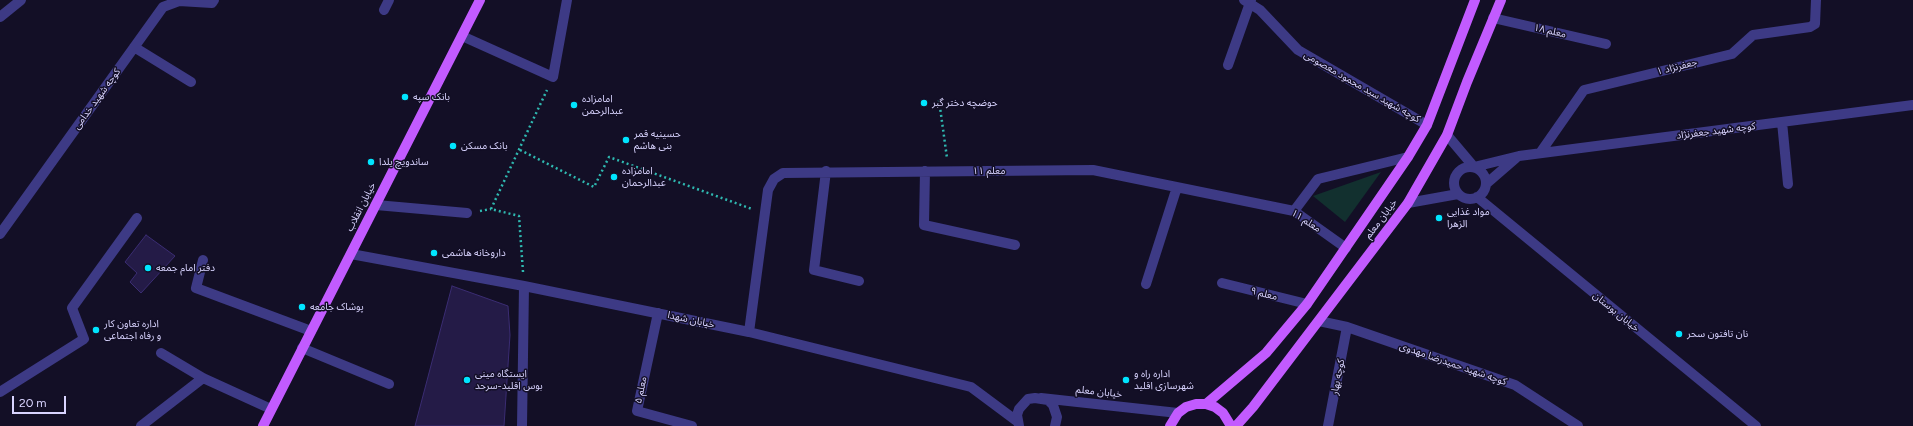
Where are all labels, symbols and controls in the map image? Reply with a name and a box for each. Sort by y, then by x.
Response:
street label: معلم ۱۸ [1533,21,1567,41]
street label: کوچه شهید سید محمود معصومی [1302,49,1422,125]
street label: جعفرنژاد ۱ [1655,56,1699,78]
street label: کوچه شهید خدامی [71,66,123,132]
place label: بانک سپه [413,91,450,103]
marker: بانک سپه [400,92,410,102]
place label: امامزاده عبدالرحمن [582,93,623,116]
place label: حوضچه دختر گبر [932,97,998,109]
marker: حوضچه دختر گبر [919,98,929,108]
marker: امامزاده عبدالرحمن [569,100,579,110]
street label: کوچه شهید جعفرنژاد [1676,120,1756,142]
place label: حسینیه قمر بنی هاشم [634,128,681,152]
marker: حسینیه قمر بنی هاشم [621,135,631,145]
place label: بانک مسکن [461,140,508,152]
marker: بانک مسکن [448,141,458,151]
place label: ساندویچ یلدا [379,156,429,168]
marker: ساندویچ یلدا [366,157,376,167]
place label: امامزاده عبدالرحمان [622,165,666,188]
street label: معلم ۱۱ [973,165,1005,177]
marker: امامزاده عبدالرحمان [609,172,619,182]
street label: خیابان انقلاب [344,180,378,234]
street label: خیابان معلم [1362,197,1400,241]
place label: مواد غذایی الزهرا [1447,206,1490,230]
street label: معلم ۱۱ [1289,207,1323,235]
marker: مواد غذایی الزهرا [1434,213,1444,223]
place label: داروخانه هاشمی [442,247,506,259]
marker: داروخانه هاشمی [429,248,439,258]
place label: دفتر امام جمعه [156,262,215,274]
marker: دفتر امام جمعه [143,263,153,273]
street label: معلم ۹ [1249,285,1279,303]
street label: خیابان بوستان [1590,290,1642,334]
place label: پوشاک جامعه [310,301,364,313]
marker: پوشاک جامعه [297,302,307,312]
street label: خیابان شهدا [666,309,716,331]
place label: اداره تعاون کار و رفاه اجتماعی [104,318,161,342]
marker: اداره تعاون کار و رفاه اجتماعی [91,325,101,335]
place label: نان تافتون سحر [1687,328,1748,340]
marker: نان تافتون سحر [1674,329,1684,339]
street label: کوچه شهید حمیدرضا مهدوی [1398,340,1508,388]
street label: کوچه بهار [1329,358,1347,396]
place label: ایستگاه مینی بوس اقلید-سرحد [475,368,543,392]
place label: اداره راه و شهرسازی اقلید [1134,368,1194,392]
marker: ایستگاه مینی بوس اقلید-سرحد [462,375,472,385]
street label: معلم ۵ [632,375,650,405]
marker: اداره راه و شهرسازی اقلید [1121,375,1131,385]
street label: خیابان معلم [1075,384,1123,400]
scale bar [14,388,68,414]
text: 20 m [19,396,47,410]

